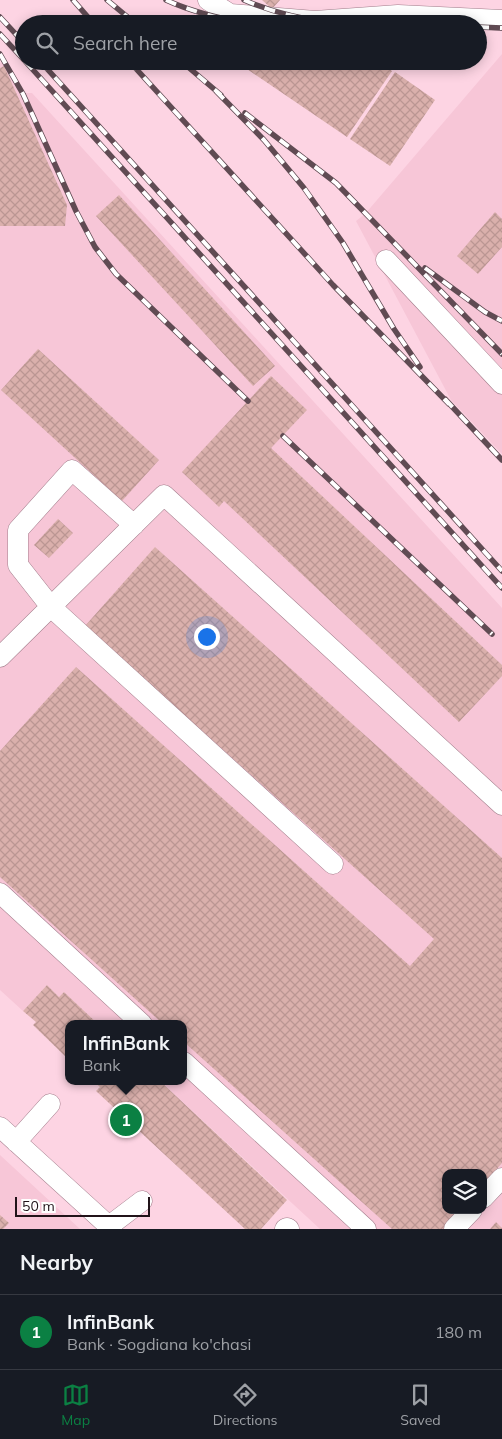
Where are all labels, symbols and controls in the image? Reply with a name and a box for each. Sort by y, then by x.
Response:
search box [15,15,487,70]
icon: search [33,29,61,57]
text: Search here [73,31,177,55]
your location [194,624,220,650]
popup [65,1020,187,1085]
text: InfinBank [82,1031,170,1055]
text: Bank [82,1055,121,1075]
pin: 1 [110,1101,142,1139]
map controls [442,1169,487,1214]
button: layers [442,1169,487,1214]
scale bar [15,1194,150,1217]
text: 50 m [22,1197,55,1215]
text: Nearby [20,1249,93,1275]
text: InfinBank [67,1310,154,1334]
text: 1 [31,1322,41,1342]
text: 180 m [435,1322,482,1342]
text: Bank · Sogdiana ko'chasi [67,1334,251,1354]
tab: Map [61,1381,90,1429]
tab: Directions [213,1381,278,1429]
tab: Saved [400,1381,441,1429]

